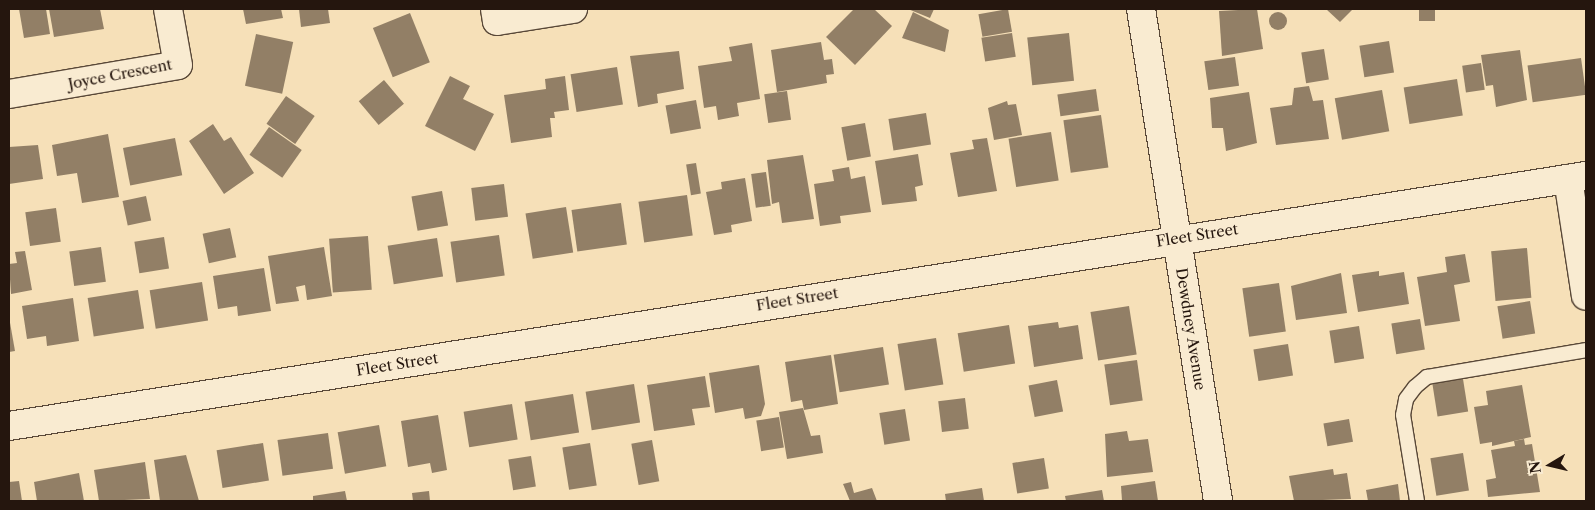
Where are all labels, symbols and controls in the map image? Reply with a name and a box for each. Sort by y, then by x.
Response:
street label: Joyce Crescent [66,55,174,93]
street label: Fleet Street [1155,220,1239,250]
street label: Dewdney Avenue [1172,266,1210,392]
street label: Fleet Street [755,284,839,314]
street label: Fleet Street [355,349,439,379]
north arrow [1525,440,1575,490]
text: N [1525,460,1545,475]

